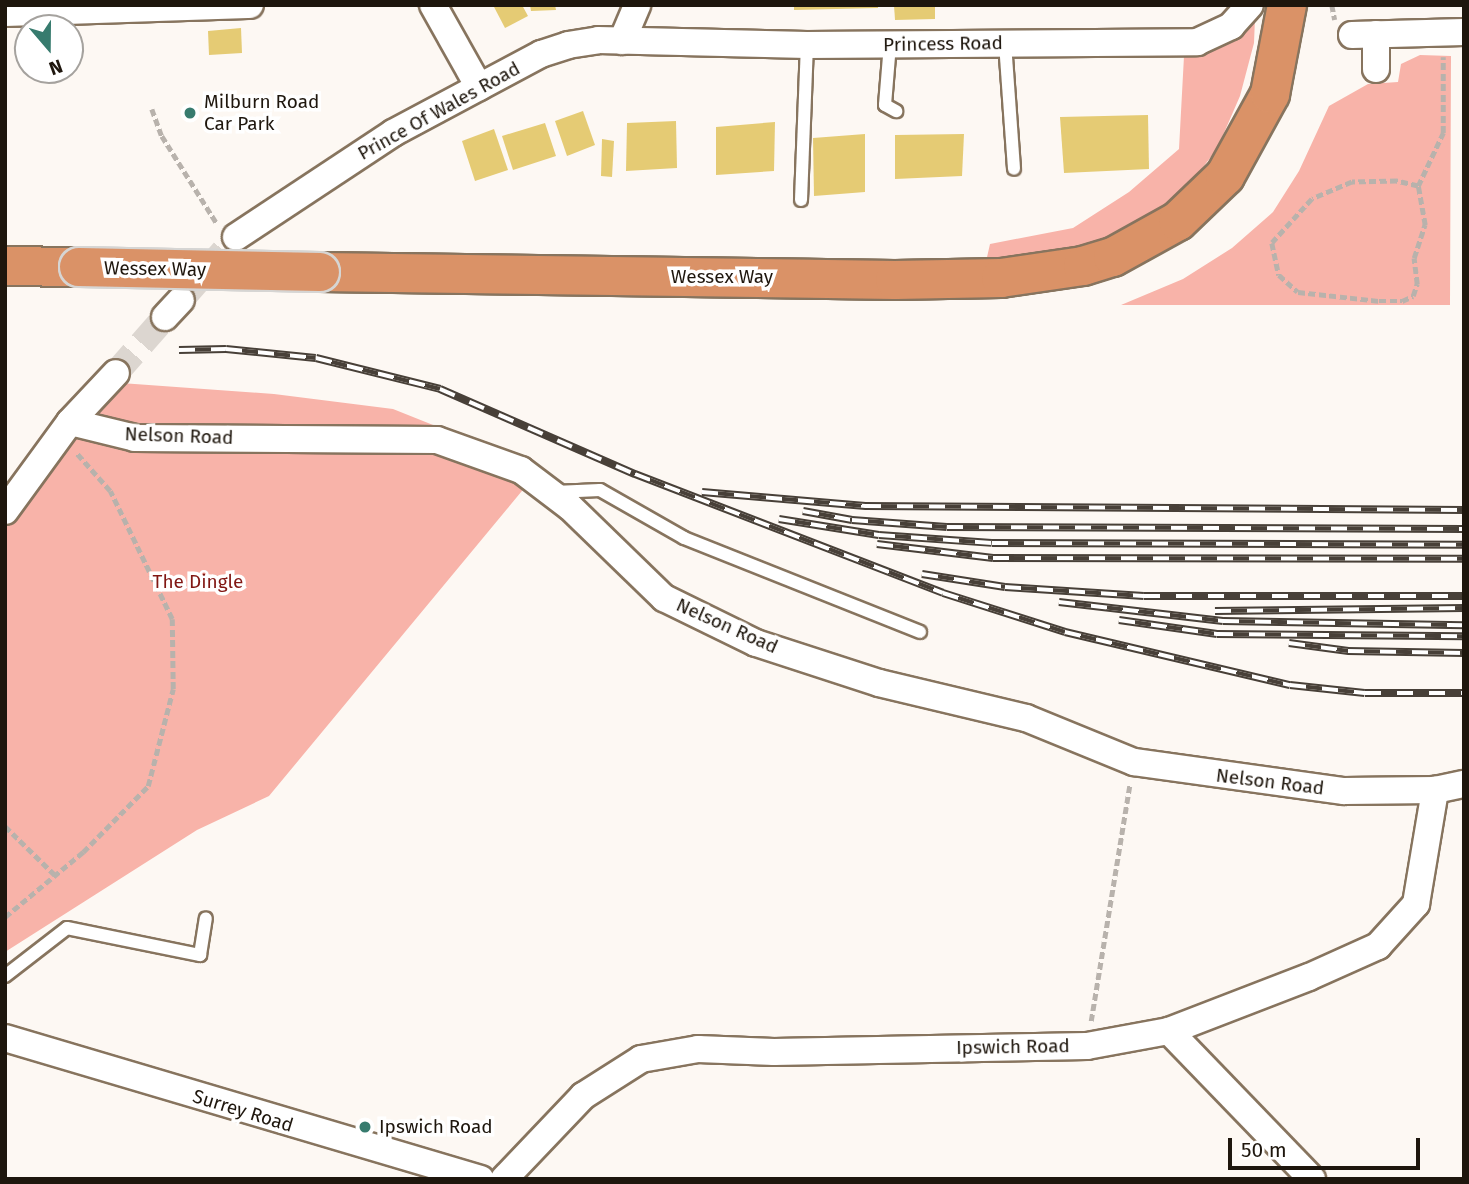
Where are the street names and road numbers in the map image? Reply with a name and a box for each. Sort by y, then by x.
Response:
street label: Princess Road [883,32,1003,56]
street label: Prince Of Wales Road [354,57,524,165]
street label: Wessex Way [104,257,206,281]
street label: Wessex Way [671,266,773,288]
street label: Nelson Road [124,423,234,449]
street label: Nelson Road [673,593,781,659]
street label: Nelson Road [1215,764,1325,800]
street label: Ipswich Road [956,1035,1070,1059]
street label: Surrey Road [190,1085,296,1137]

